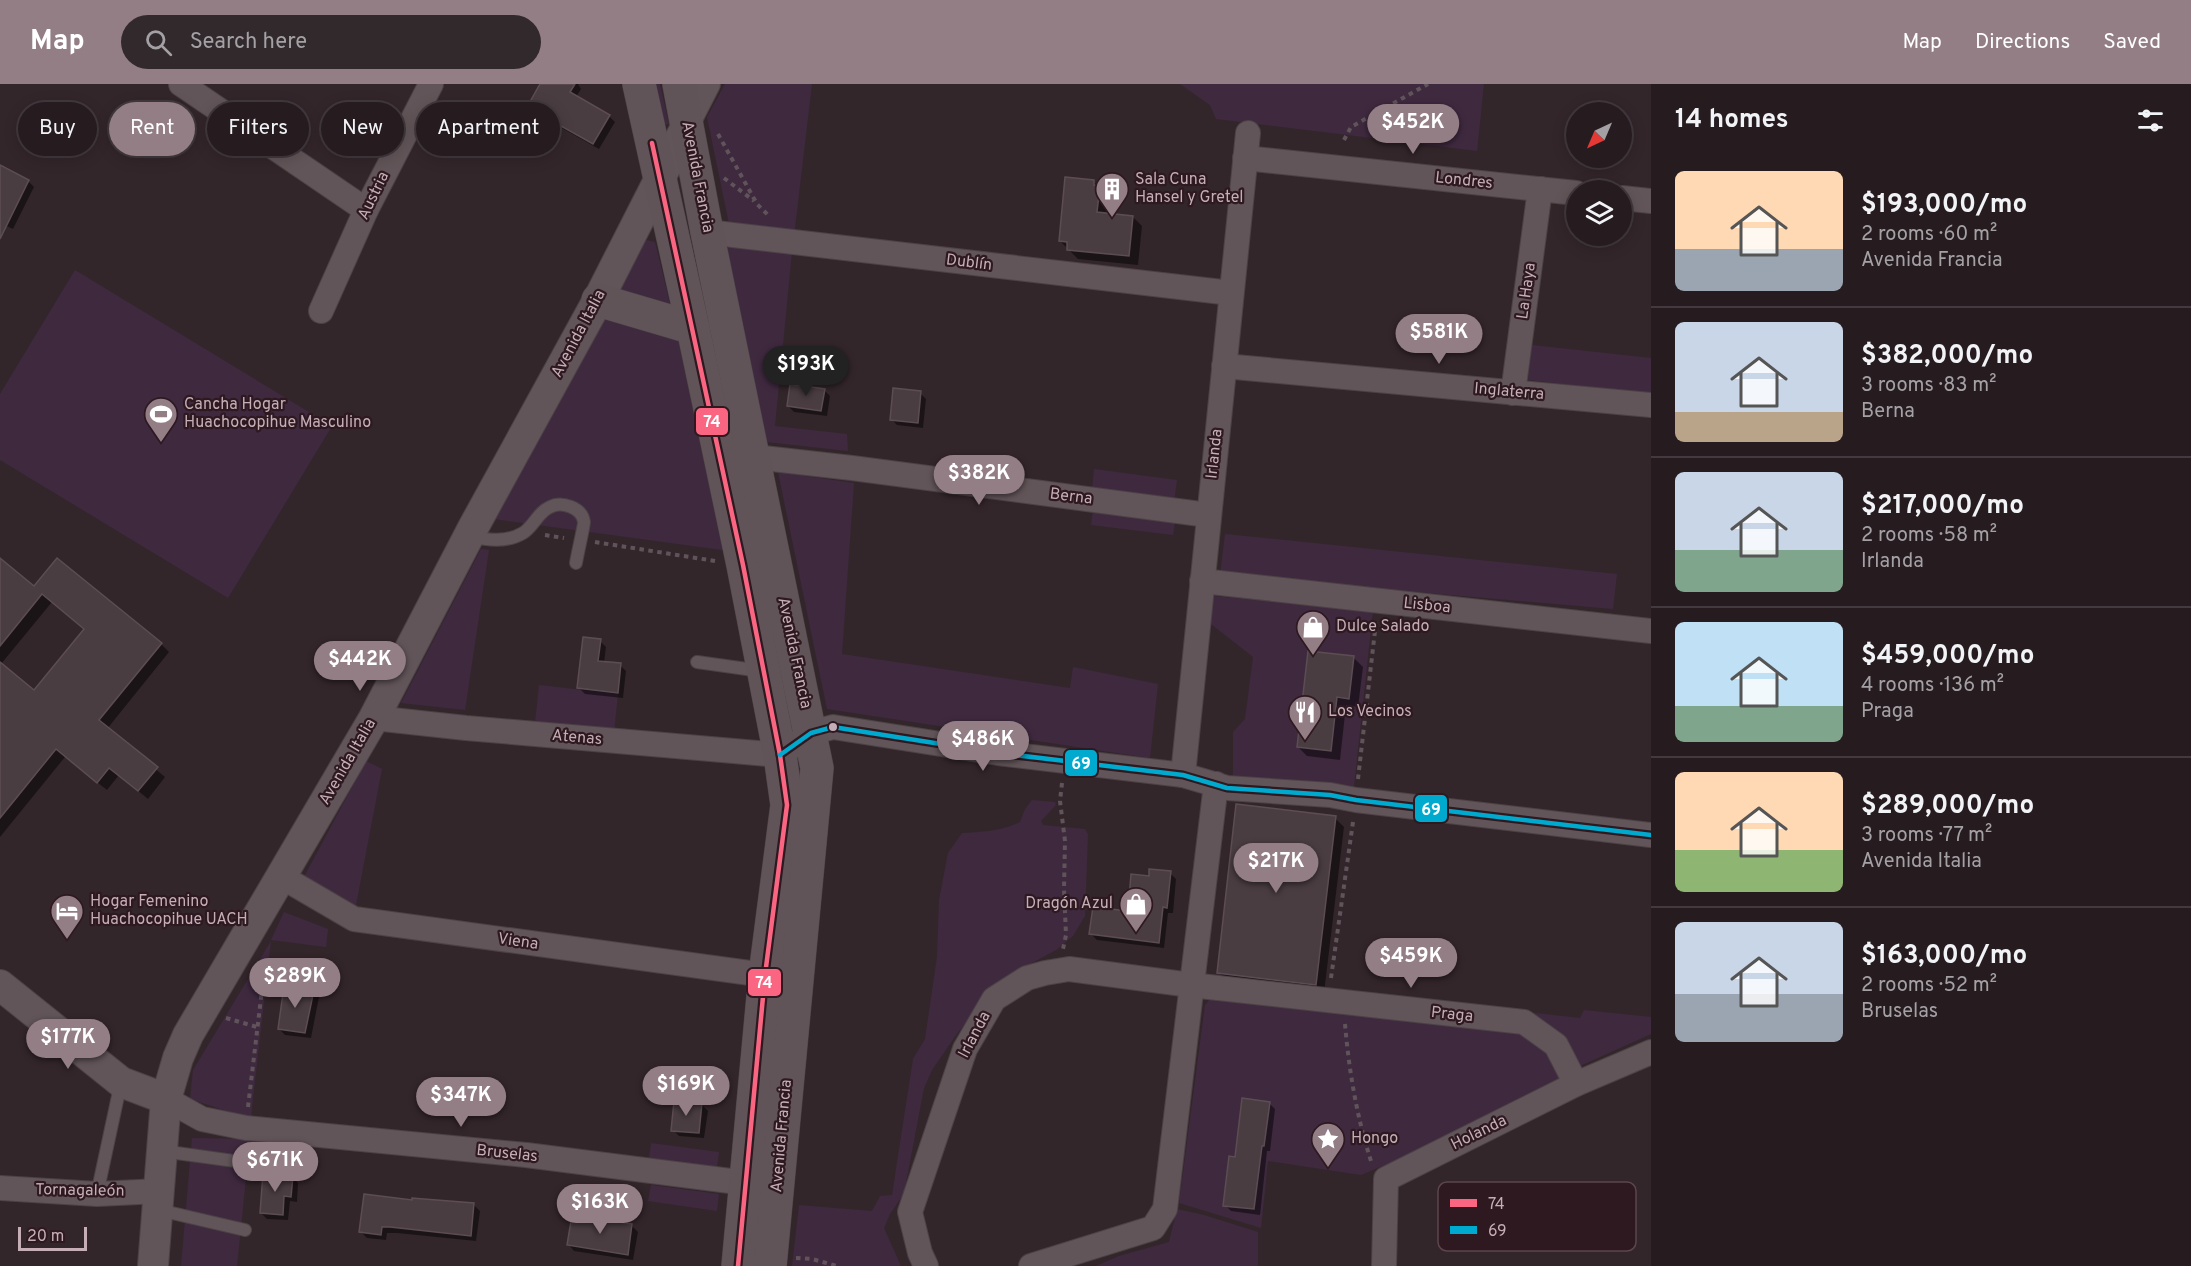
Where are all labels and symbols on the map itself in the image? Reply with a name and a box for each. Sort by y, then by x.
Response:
north arrow [1566,102,1632,168]
pin: $452K [1371,104,1455,155]
street label: Avenida Francia [676,120,718,234]
street label: Londres [1434,168,1494,194]
street label: Austria [354,169,394,223]
place label: Sala Cuna Hansel y Gretel [1135,170,1243,208]
building icon: Sala Cuna Hansel y Gretel [1094,171,1130,218]
street label: Dublín [945,250,993,276]
street label: La Haya [1513,261,1541,321]
street label: Avenida Italia [547,287,611,381]
pin: $581K [1397,314,1481,365]
pin: $193K [764,346,848,397]
street label: Inglaterra [1473,379,1545,405]
place label: Cancha Hogar Huachocopihue Masculino [184,395,371,433]
sports icon: Cancha Hogar Huachocopihue Masculino [143,396,179,443]
line badge: 74 [695,407,729,436]
text: 74 [703,413,721,433]
street label: Irlanda [1202,428,1228,480]
pin: $382K [937,455,1021,506]
street label: Berna [1048,484,1094,510]
street label: Lisboa [1402,594,1452,618]
street label: Avenida Francia [772,596,816,710]
shop icon: Dulce Salado [1295,609,1331,656]
place label: Dulce Salado [1336,617,1429,637]
pin: $442K [318,641,402,692]
restaurant icon: Los Vecinos [1287,694,1323,741]
place label: Los Vecinos [1328,702,1412,722]
street label: Avenida Italia [315,715,381,809]
unlabelled marker [827,721,839,733]
pin: $486K [941,721,1025,772]
street label: Atenas [551,726,603,750]
line badge: 69 [1064,749,1098,777]
text: 69 [1071,755,1091,775]
line badge: 69 [1414,794,1448,823]
text: 69 [1421,801,1441,821]
pin: $217K [1234,843,1318,894]
shop icon: Dragón Azul [1118,886,1154,933]
place label: Hogar Femenino Huachocopihue UACH [90,892,248,930]
hotel icon: Hogar Femenino Huachocopihue UACH [49,893,85,940]
place label: Dragón Azul [1025,894,1113,914]
street label: Viena [496,929,540,955]
pin: $459K [1369,938,1453,989]
pin: $289K [253,958,337,1009]
line badge: 74 [747,968,782,997]
text: 74 [755,974,773,994]
street label: Praga [1430,1003,1474,1027]
street label: Irlanda [954,1008,996,1062]
pin: $177K [26,1019,110,1070]
pin: $169K [644,1066,728,1117]
pin: $347K [419,1077,503,1128]
street label: Avenida Francia [767,1079,797,1193]
street label: Holanda [1448,1111,1510,1155]
place icon: Hongo [1310,1121,1346,1168]
place label: Hongo [1351,1129,1398,1149]
street label: Bruselas [475,1141,539,1167]
pin: $671K [233,1142,317,1193]
street label: Tornagaleón [35,1180,125,1202]
legend [1438,1182,1636,1251]
pin: $163K [558,1184,642,1235]
text: 74 [1488,1195,1505,1215]
text: 69 [1488,1222,1507,1242]
scale bar [18,1224,87,1252]

